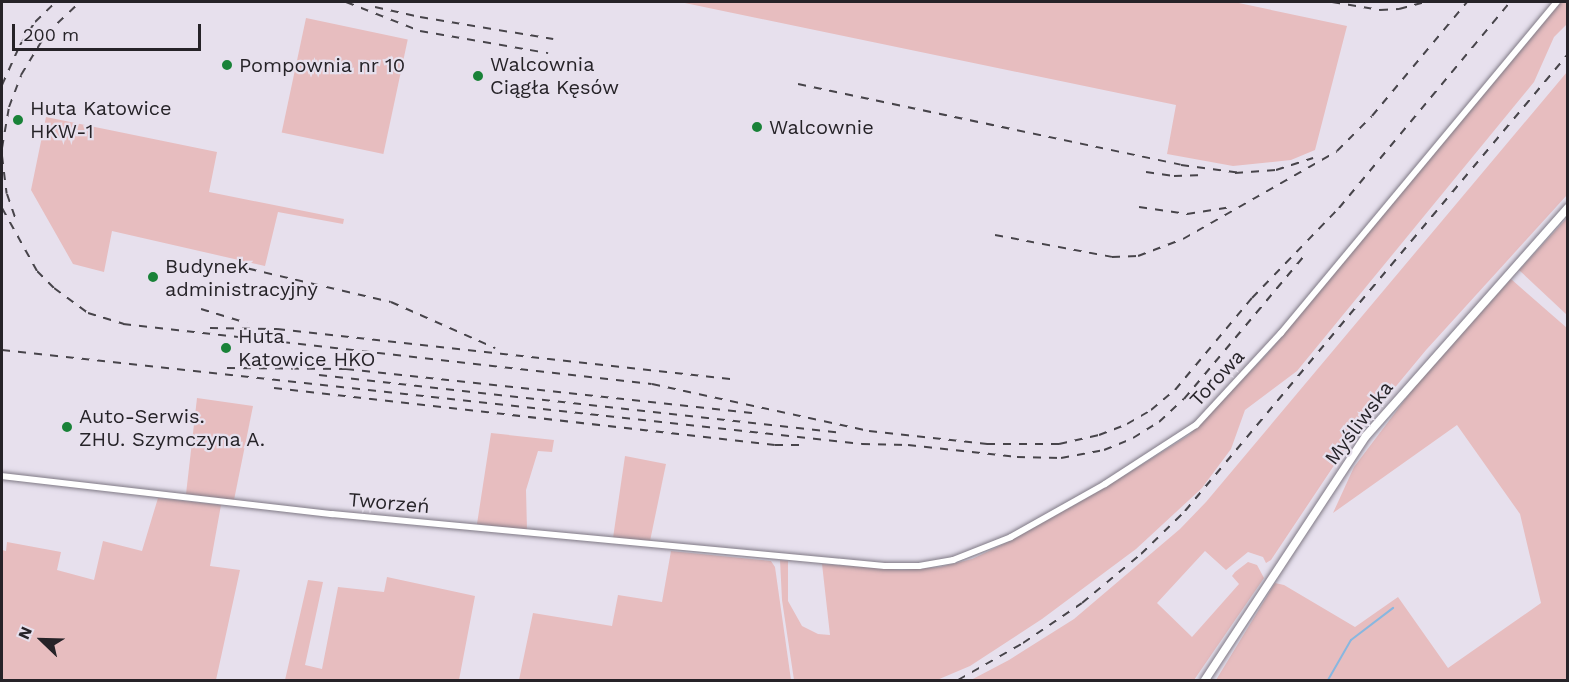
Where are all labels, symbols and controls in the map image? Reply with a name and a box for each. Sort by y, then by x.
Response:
scale bar [15,12,204,50]
text: 200 m [23,24,79,45]
place label: Walcownia Ciągła Kęsów [490,52,619,99]
place label: Pompownia nr 10 [239,53,406,77]
marker: Pompownia nr 10 [220,58,234,72]
marker: Walcownia Ciągła Kęsów [471,69,485,83]
place label: Huta Katowice HKW-1 [30,96,172,143]
marker: Huta Katowice HKW-1 [11,113,25,127]
place label: Walcownie [769,115,874,139]
marker: Walcownie [750,120,764,134]
place label: Budynek administracyjny [165,254,318,301]
marker: Budynek administracyjny [146,270,160,284]
place label: Huta Katowice HKO [238,324,376,371]
marker: Huta Katowice HKO [219,341,233,355]
street label: Torowa [1185,345,1249,411]
street label: Myśliwska [1320,376,1398,470]
place label: Auto-Serwis. ZHU. Szymczyna A. [79,404,266,451]
marker: Auto-Serwis. ZHU. Szymczyna A. [60,420,74,434]
street label: Tworzeń [347,487,431,519]
north arrow [12,610,72,670]
text: N [14,624,36,642]

